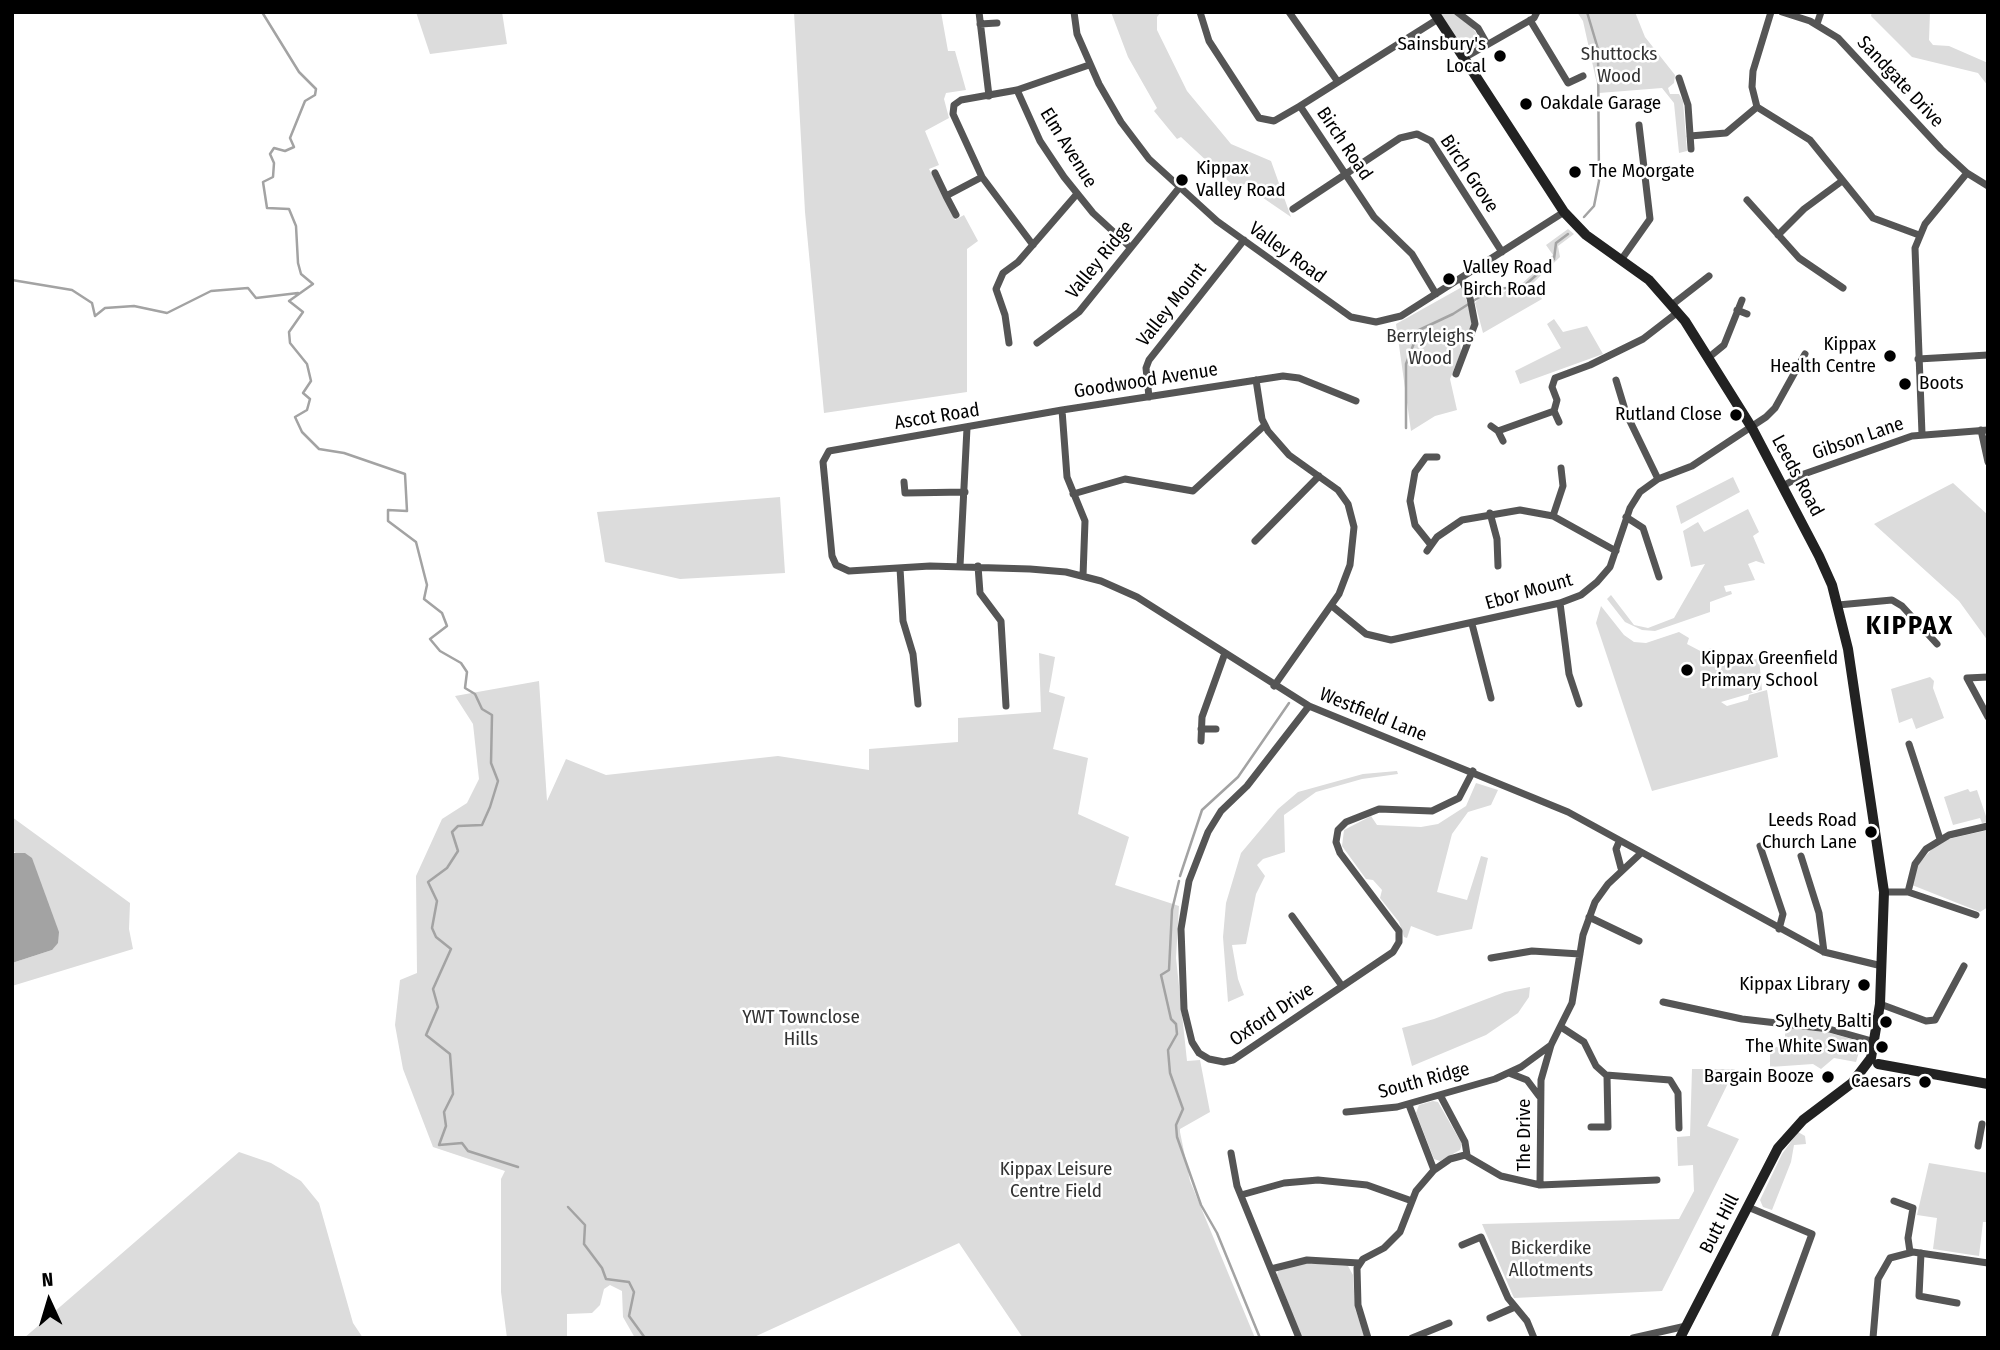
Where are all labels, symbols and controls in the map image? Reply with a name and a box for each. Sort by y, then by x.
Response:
street label: Sandgate Drive [1852,32,1948,132]
place label: Sainsbury's Local [1397,34,1486,78]
park label: Shuttocks Wood [1581,44,1657,88]
marker: Sainsbury's Local [1492,48,1508,64]
place label: Oakdale Garage [1540,93,1661,115]
marker: Oakdale Garage [1518,96,1534,112]
street label: Birch Road [1311,103,1377,185]
street label: Elm Avenue [1034,104,1102,192]
street label: Birch Grove [1435,131,1503,217]
place label: Kippax Valley Road [1196,158,1286,202]
place label: The Moorgate [1589,161,1695,183]
marker: The Moorgate [1567,164,1583,180]
marker: Kippax Valley Road [1174,172,1190,188]
street label: Valley Ridge [1062,216,1138,304]
street label: Valley Road [1244,217,1330,289]
place label: Valley Road Birch Road [1463,257,1553,301]
street label: Valley Mount [1132,259,1212,351]
marker: Valley Road Birch Road [1441,271,1457,287]
park label: Berryleighs Wood [1386,326,1474,370]
place label: Kippax Health Centre [1770,334,1876,378]
marker: Kippax Health Centre [1882,348,1898,364]
street label: Goodwood Avenue [1072,358,1220,404]
place label: Boots [1919,373,1964,395]
marker: Boots [1897,376,1913,392]
street label: Ascot Road [893,399,981,435]
place label: Rutland Close [1615,404,1722,426]
marker: Rutland Close [1728,407,1744,423]
street label: Gibson Lane [1809,413,1907,465]
street label: Leeds Road [1766,431,1828,521]
street label: Ebor Mount [1483,569,1575,615]
district label: KIPPAX [1866,611,1954,643]
place label: Kippax Greenfield Primary School [1701,648,1838,692]
marker: Kippax Greenfield Primary School [1679,662,1695,678]
street label: Westfield Lane [1316,683,1430,747]
place label: Leeds Road Church Lane [1762,810,1857,854]
marker: Leeds Road Church Lane [1863,824,1879,840]
place label: Kippax Library [1739,974,1850,996]
marker: Kippax Library [1856,977,1872,993]
street label: Oxford Drive [1226,979,1318,1051]
park label: YWT Townclose Hills [742,1007,860,1051]
place label: Sylhety Balti [1775,1011,1872,1033]
marker: Sylhety Balti [1878,1014,1894,1030]
place label: The White Swan [1746,1036,1868,1058]
marker: The White Swan [1874,1039,1890,1055]
street label: South Ridge [1376,1058,1472,1104]
place label: Bargain Booze [1704,1066,1814,1088]
marker: Bargain Booze [1820,1069,1836,1085]
place label: Caesars [1851,1071,1911,1093]
marker: Caesars [1917,1074,1933,1090]
street label: The Drive [1514,1099,1536,1171]
park label: Kippax Leisure Centre Field [1000,1159,1112,1203]
street label: Butt Hill [1695,1191,1745,1257]
park label: Bickerdike Allotments [1509,1238,1593,1282]
north arrow [14,1266,84,1336]
text: N [41,1268,54,1291]

